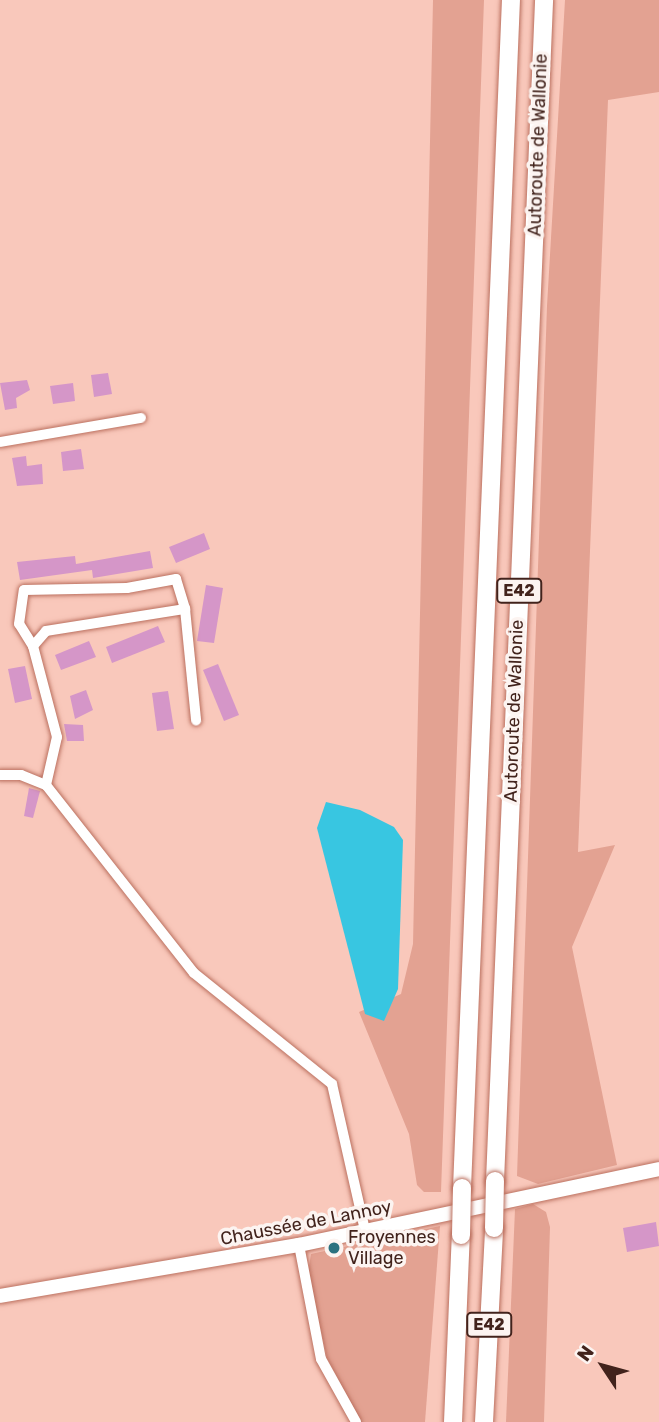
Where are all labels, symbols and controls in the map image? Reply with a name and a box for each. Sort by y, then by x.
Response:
street label: Autoroute de Wallonie [524,53,552,237]
road number: E42 [496,578,542,604]
street label: Autoroute de Wallonie [500,619,528,803]
street label: Chaussée de Lannoy [219,1196,393,1250]
place label: Froyennes Village [348,1227,436,1270]
marker: Froyennes Village [326,1240,342,1256]
road number: E42 [466,1312,512,1338]
north arrow [568,1331,638,1401]
text: N [572,1341,599,1366]

